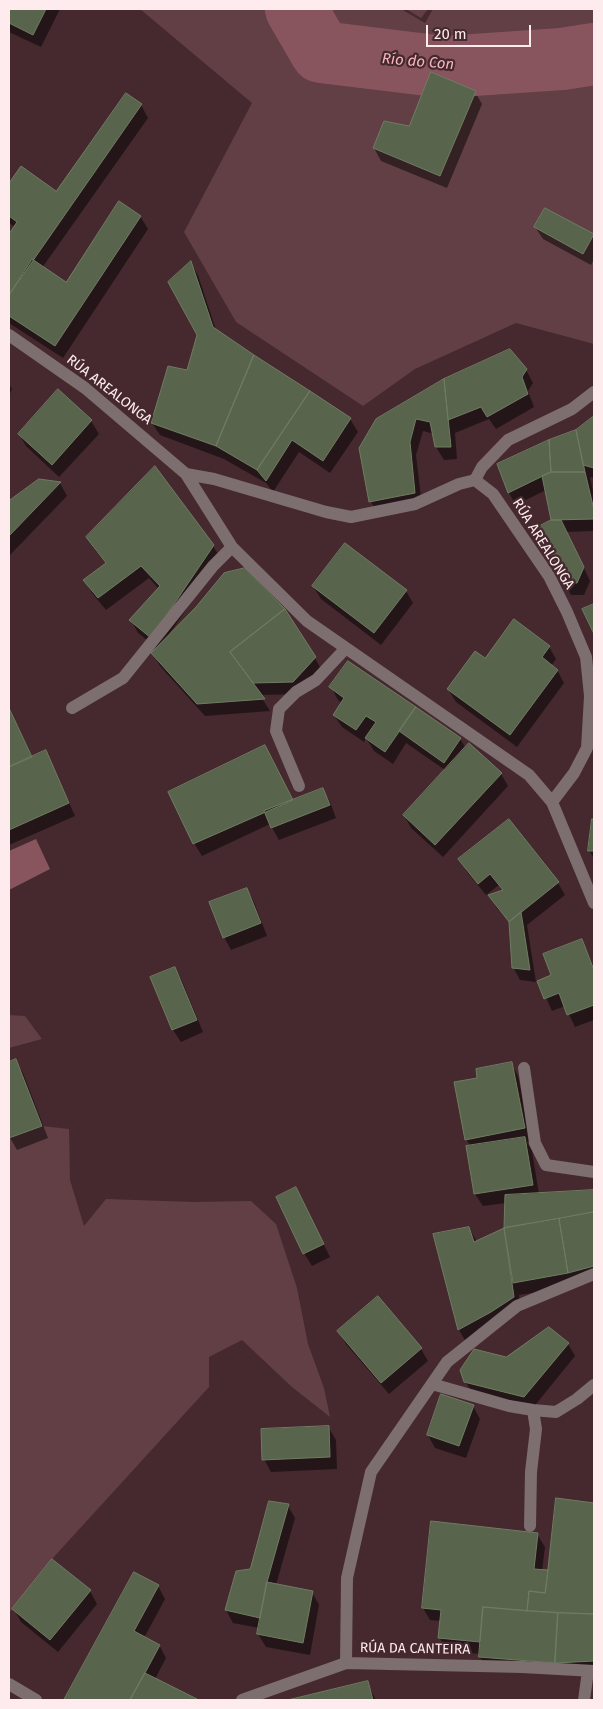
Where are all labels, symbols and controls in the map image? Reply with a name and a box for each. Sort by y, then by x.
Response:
scale bar [428,15,533,47]
text: 20 m [434,25,467,43]
water label: Río do Con [381,50,455,74]
street label: RÚA AREALONGA [63,351,155,429]
street label: RÚA AREALONGA [508,496,578,592]
street label: RÚA DA CANTEIRA [360,1640,470,1658]

